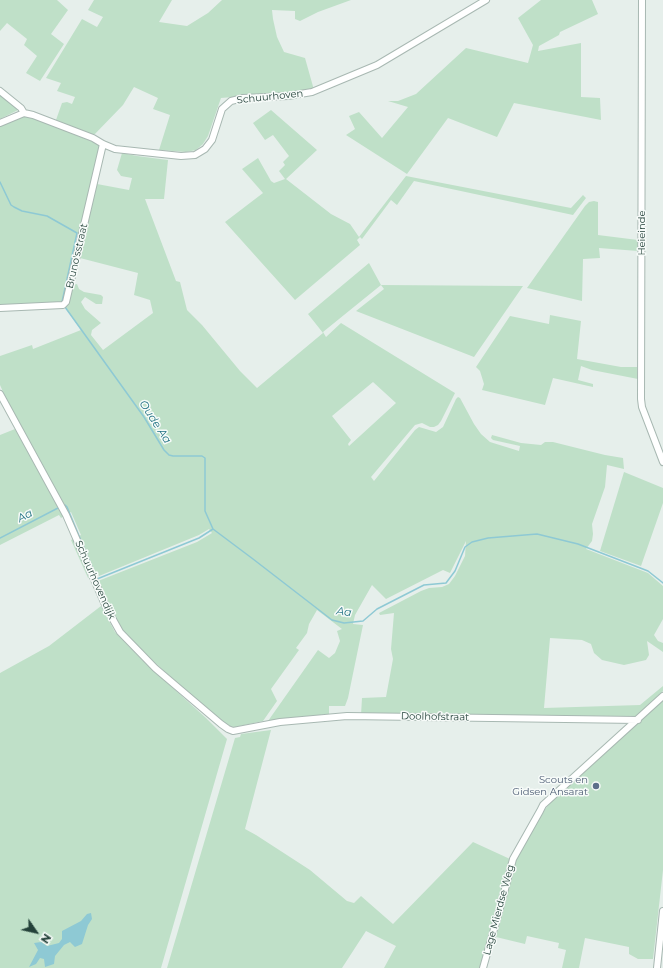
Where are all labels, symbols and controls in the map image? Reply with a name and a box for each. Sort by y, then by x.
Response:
street label: Schuurhoven [236,88,304,106]
street label: Heieinde [636,210,648,256]
street label: Bruno'sstraat [64,222,90,290]
water label: Oude Aa [136,398,174,446]
water label: Aa [15,507,35,525]
street label: Schuurhovendijk [72,539,118,621]
water label: Aa [336,605,352,619]
street label: Doolhofstraat [401,710,469,724]
place label: Scouts en Gidsen Ansarat [512,774,588,798]
marker: Scouts en Gidsen Ansarat [591,781,601,791]
street label: Lage Mierdse Weg [481,863,517,957]
north arrow [16,912,56,952]
text: N [38,931,54,946]

